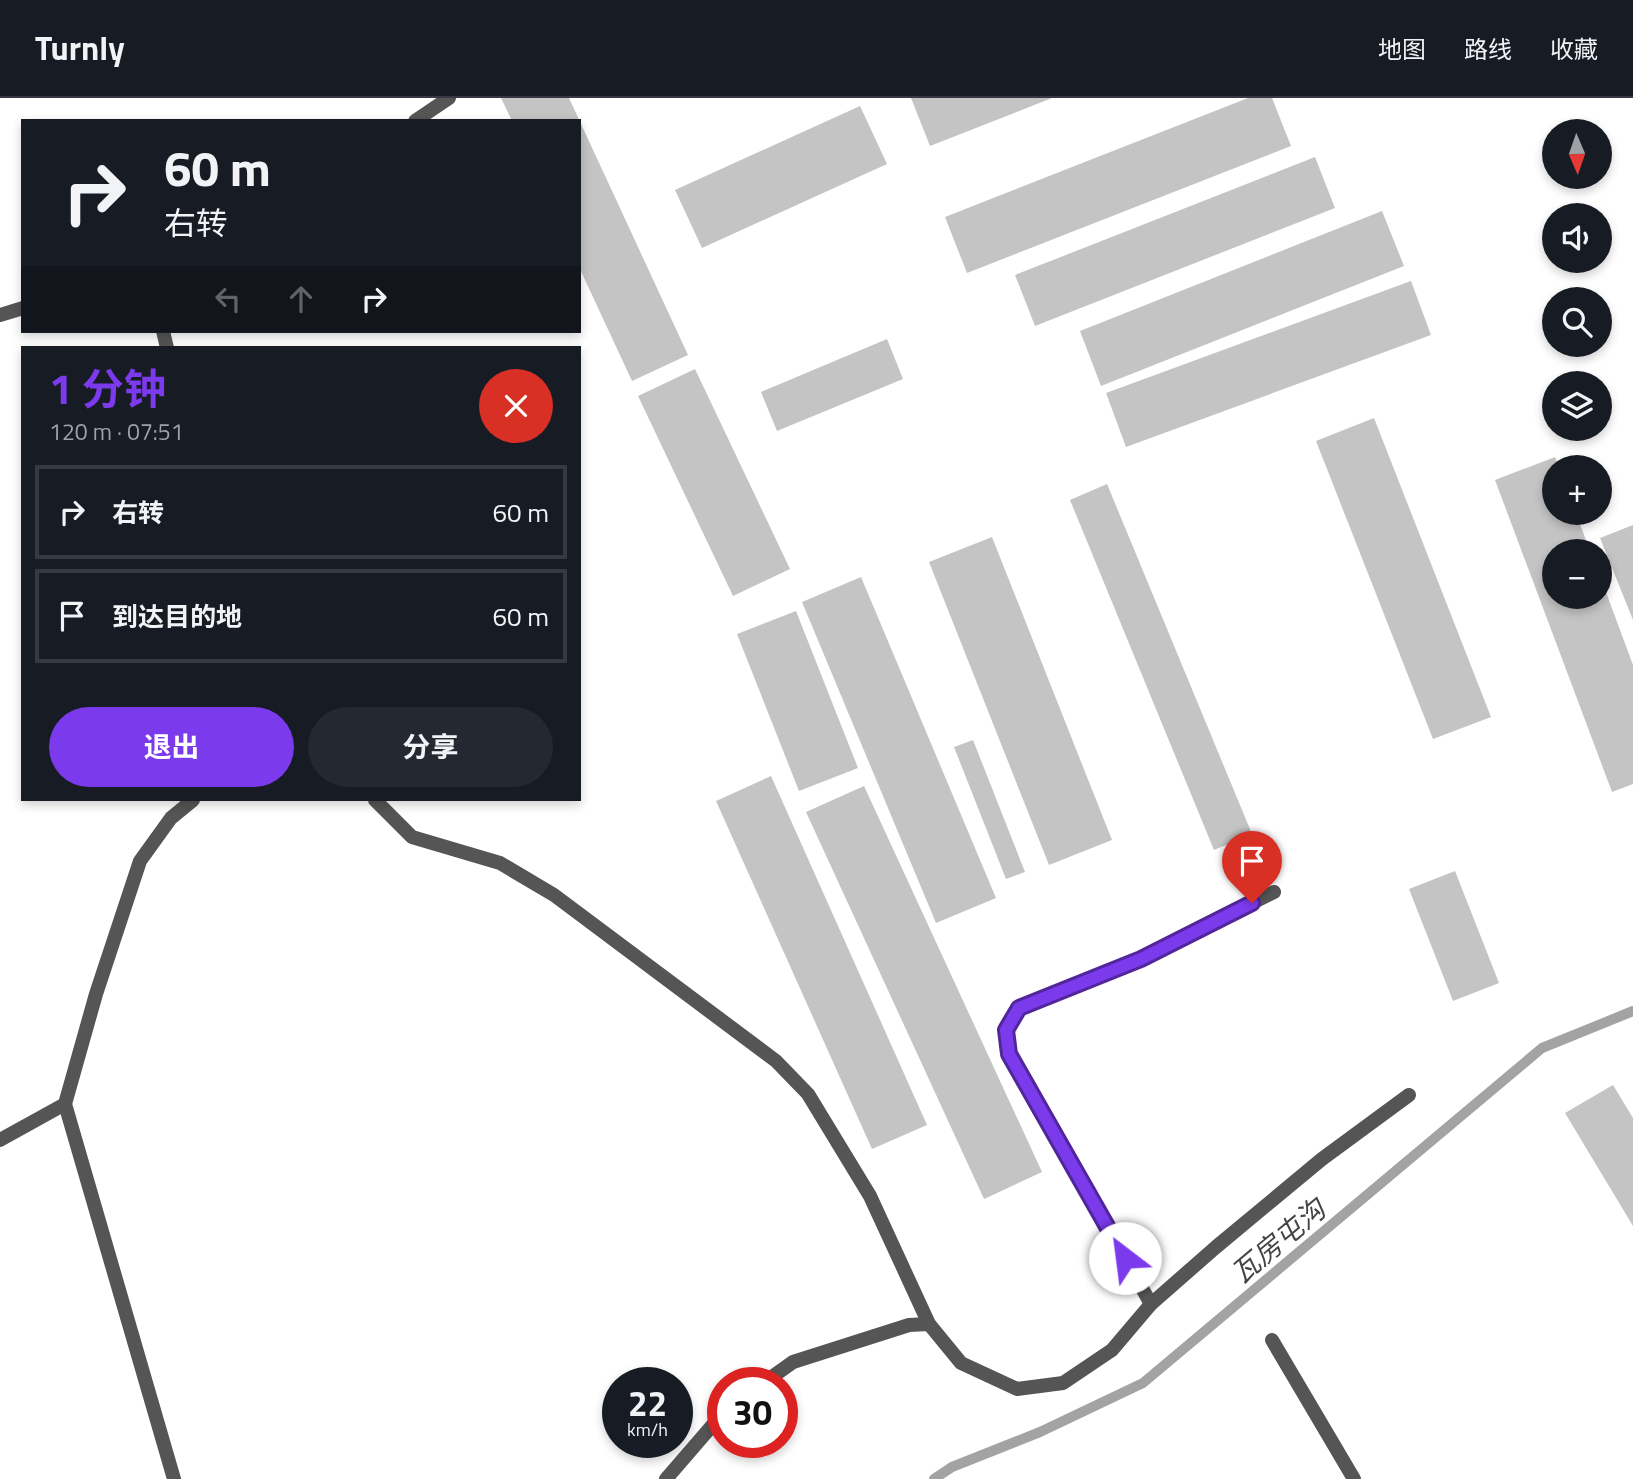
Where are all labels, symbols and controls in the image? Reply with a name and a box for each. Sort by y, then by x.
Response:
text: Turnly [35,23,125,73]
text: 地图 [1378,31,1426,67]
text: 路线 [1464,31,1512,67]
text: 收藏 [1550,31,1598,67]
north arrow [1542,119,1612,189]
map controls [1542,119,1612,609]
text: 60 m [164,130,271,205]
icon: right [49,147,140,238]
text: 右转 [164,199,228,247]
button: sound [1542,203,1612,273]
icon: left [209,280,247,318]
icon: ahead [282,280,320,318]
icon: right [355,280,393,318]
button: search [1542,287,1612,357]
text: 1 分钟 [49,356,166,420]
button: close [479,369,553,443]
button: layers [1542,371,1612,441]
text: 120 m · 07:51 [49,414,184,449]
button: + [1542,455,1612,525]
icon: right [53,493,91,531]
text: 右转 [112,493,164,532]
text: 60 m [492,493,549,532]
button: − [1542,539,1612,609]
icon: arrive [53,597,91,635]
text: 到达目的地 [112,597,242,636]
text: 60 m [492,597,549,636]
button: 退出 [49,707,294,787]
button: 分享 [308,707,553,787]
pin [1222,831,1282,903]
icon: arrive [1233,842,1271,880]
water label: 瓦房屯沟 [1221,1186,1337,1293]
position arrow [1088,1221,1162,1295]
speed limit sign: 30 [707,1367,798,1458]
text: 22 [628,1376,667,1430]
text: km/h [627,1416,668,1443]

